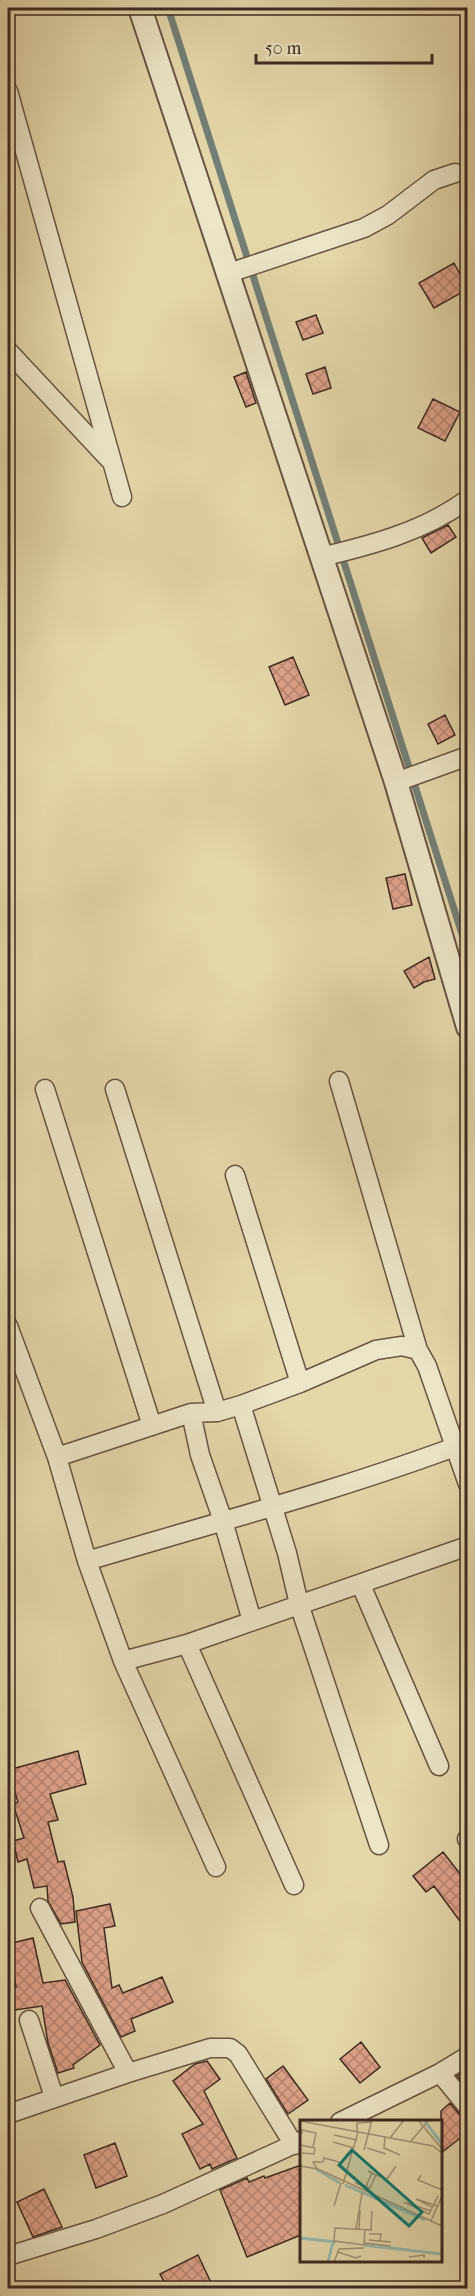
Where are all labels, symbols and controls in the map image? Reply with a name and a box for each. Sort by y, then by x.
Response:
scale bar [256,27,432,65]
text: 50 m [265,38,302,59]
inset map [300,2120,442,2263]

